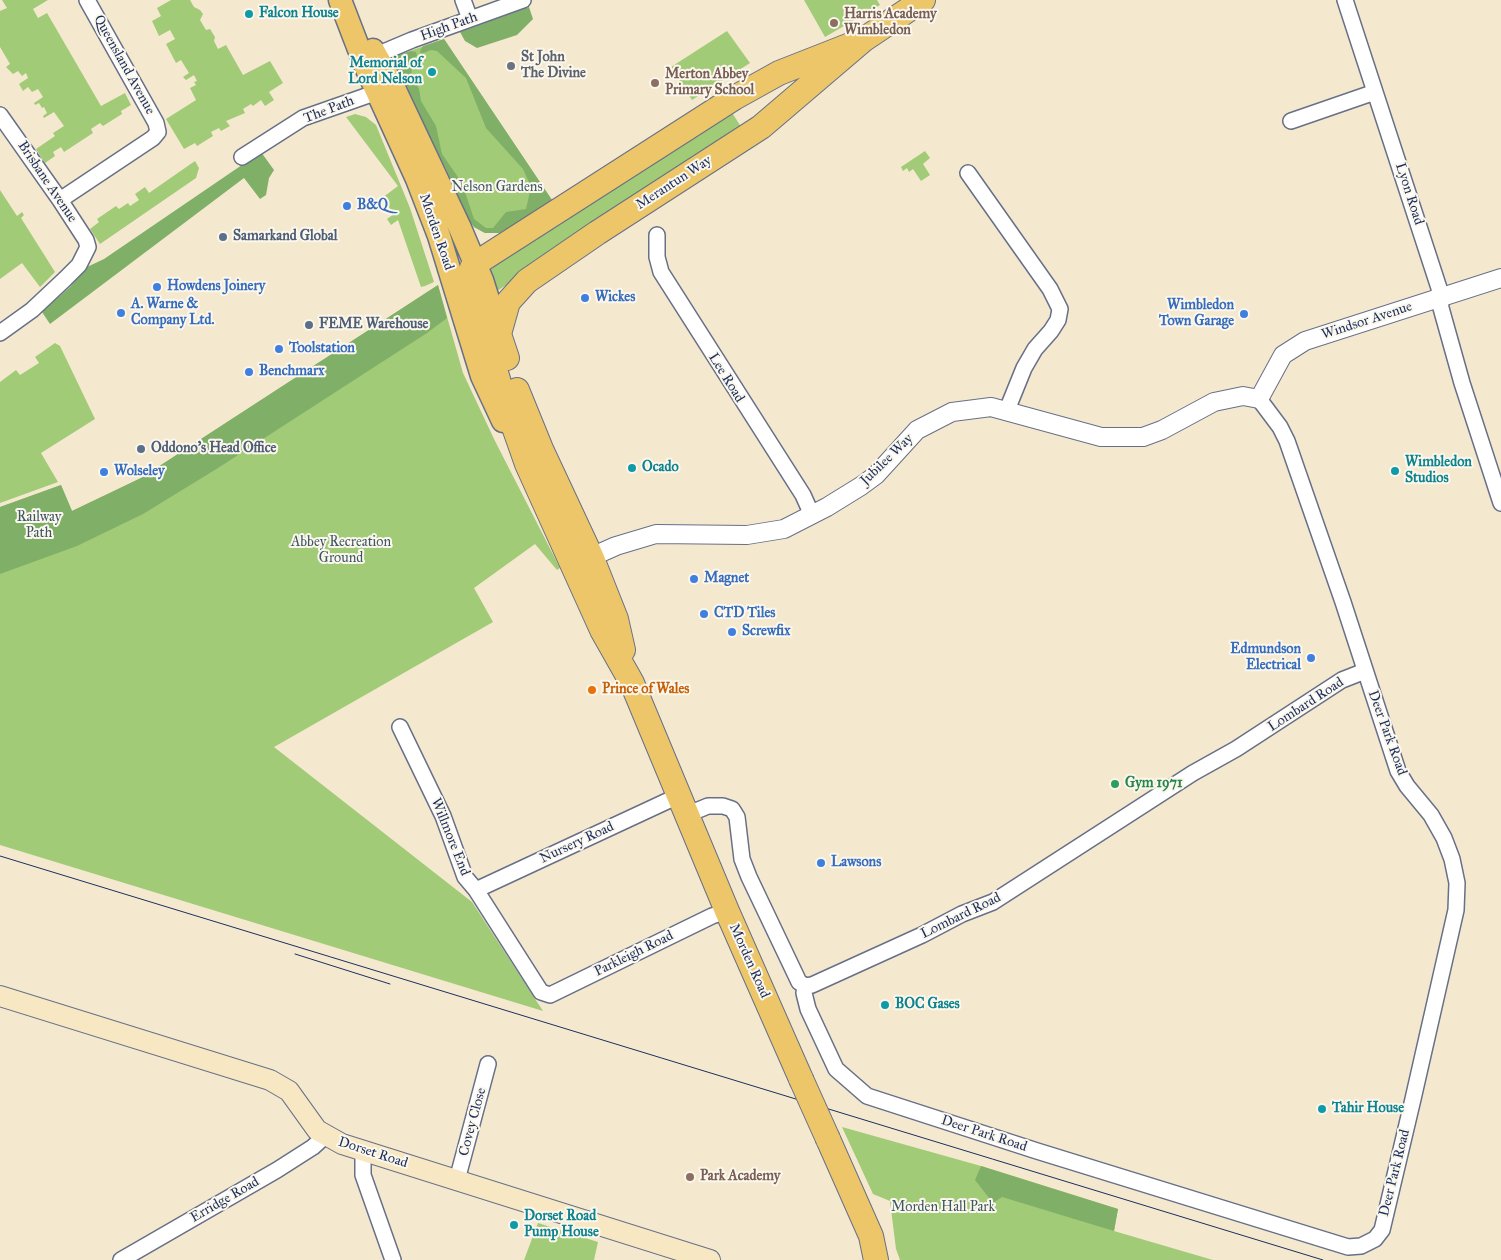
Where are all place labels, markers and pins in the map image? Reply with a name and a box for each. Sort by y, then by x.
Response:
place label: Falcon House [259,6,339,22]
place label: Harris Academy Wimbledon [844,7,937,40]
marker: Falcon House [243,8,255,20]
marker: Harris Academy Wimbledon [828,17,840,29]
place label: St John The Divine [521,50,586,82]
place label: Memorial of Lord Nelson [348,56,422,88]
marker: St John The Divine [505,60,517,72]
marker: Memorial of Lord Nelson [426,66,438,78]
place label: Merton Abbey Primary School [665,67,754,100]
marker: Merton Abbey Primary School [649,77,661,89]
place label: B&Q [357,198,388,214]
marker: B&Q [341,200,353,212]
place label: Samarkand Global [233,229,337,245]
marker: Samarkand Global [217,231,229,243]
place label: Howdens Joinery [167,279,265,295]
marker: Howdens Joinery [151,281,163,293]
place label: Wickes [595,290,635,306]
marker: Wickes [579,292,591,304]
place label: A. Warne & Company Ltd. [131,297,214,330]
place label: Wimbledon Town Garage [1159,298,1234,331]
marker: A. Warne & Company Ltd. [115,307,127,319]
marker: Wimbledon Town Garage [1238,308,1250,320]
place label: FEME Warehouse [319,317,428,333]
marker: FEME Warehouse [303,319,315,331]
place label: Toolstation [289,341,355,357]
marker: Toolstation [273,343,285,355]
place label: Benchmarx [259,364,325,380]
marker: Benchmarx [243,366,255,378]
place label: Oddono's Head Office [151,441,276,457]
marker: Oddono's Head Office [135,443,147,455]
place label: Wimbledon Studios [1405,455,1472,488]
place label: Ocado [642,460,679,476]
marker: Ocado [626,462,638,474]
place label: Wolseley [114,464,165,480]
marker: Wimbledon Studios [1389,465,1401,477]
marker: Wolseley [98,466,110,478]
place label: Magnet [704,571,749,587]
marker: Magnet [688,573,700,585]
place label: CTD Tiles [714,606,775,622]
marker: CTD Tiles [698,608,710,620]
place label: Screwfix [742,624,790,640]
marker: Screwfix [726,626,738,638]
place label: Edmundson Electrical [1230,642,1301,674]
marker: Edmundson Electrical [1305,652,1317,664]
place label: Prince of Wales [602,682,689,698]
marker: Prince of Wales [586,684,598,696]
place label: Gym 1971 [1125,776,1183,792]
marker: Gym 1971 [1109,778,1121,790]
place label: Lawsons [831,855,881,871]
marker: Lawsons [815,857,827,869]
place label: BOC Gases [895,997,960,1013]
marker: BOC Gases [879,999,891,1011]
place label: Tahir House [1332,1101,1404,1117]
marker: Tahir House [1316,1103,1328,1115]
place label: Park Academy [700,1169,780,1185]
marker: Park Academy [684,1171,696,1183]
place label: Dorset Road Pump House [524,1209,599,1242]
marker: Dorset Road Pump House [508,1219,520,1231]

